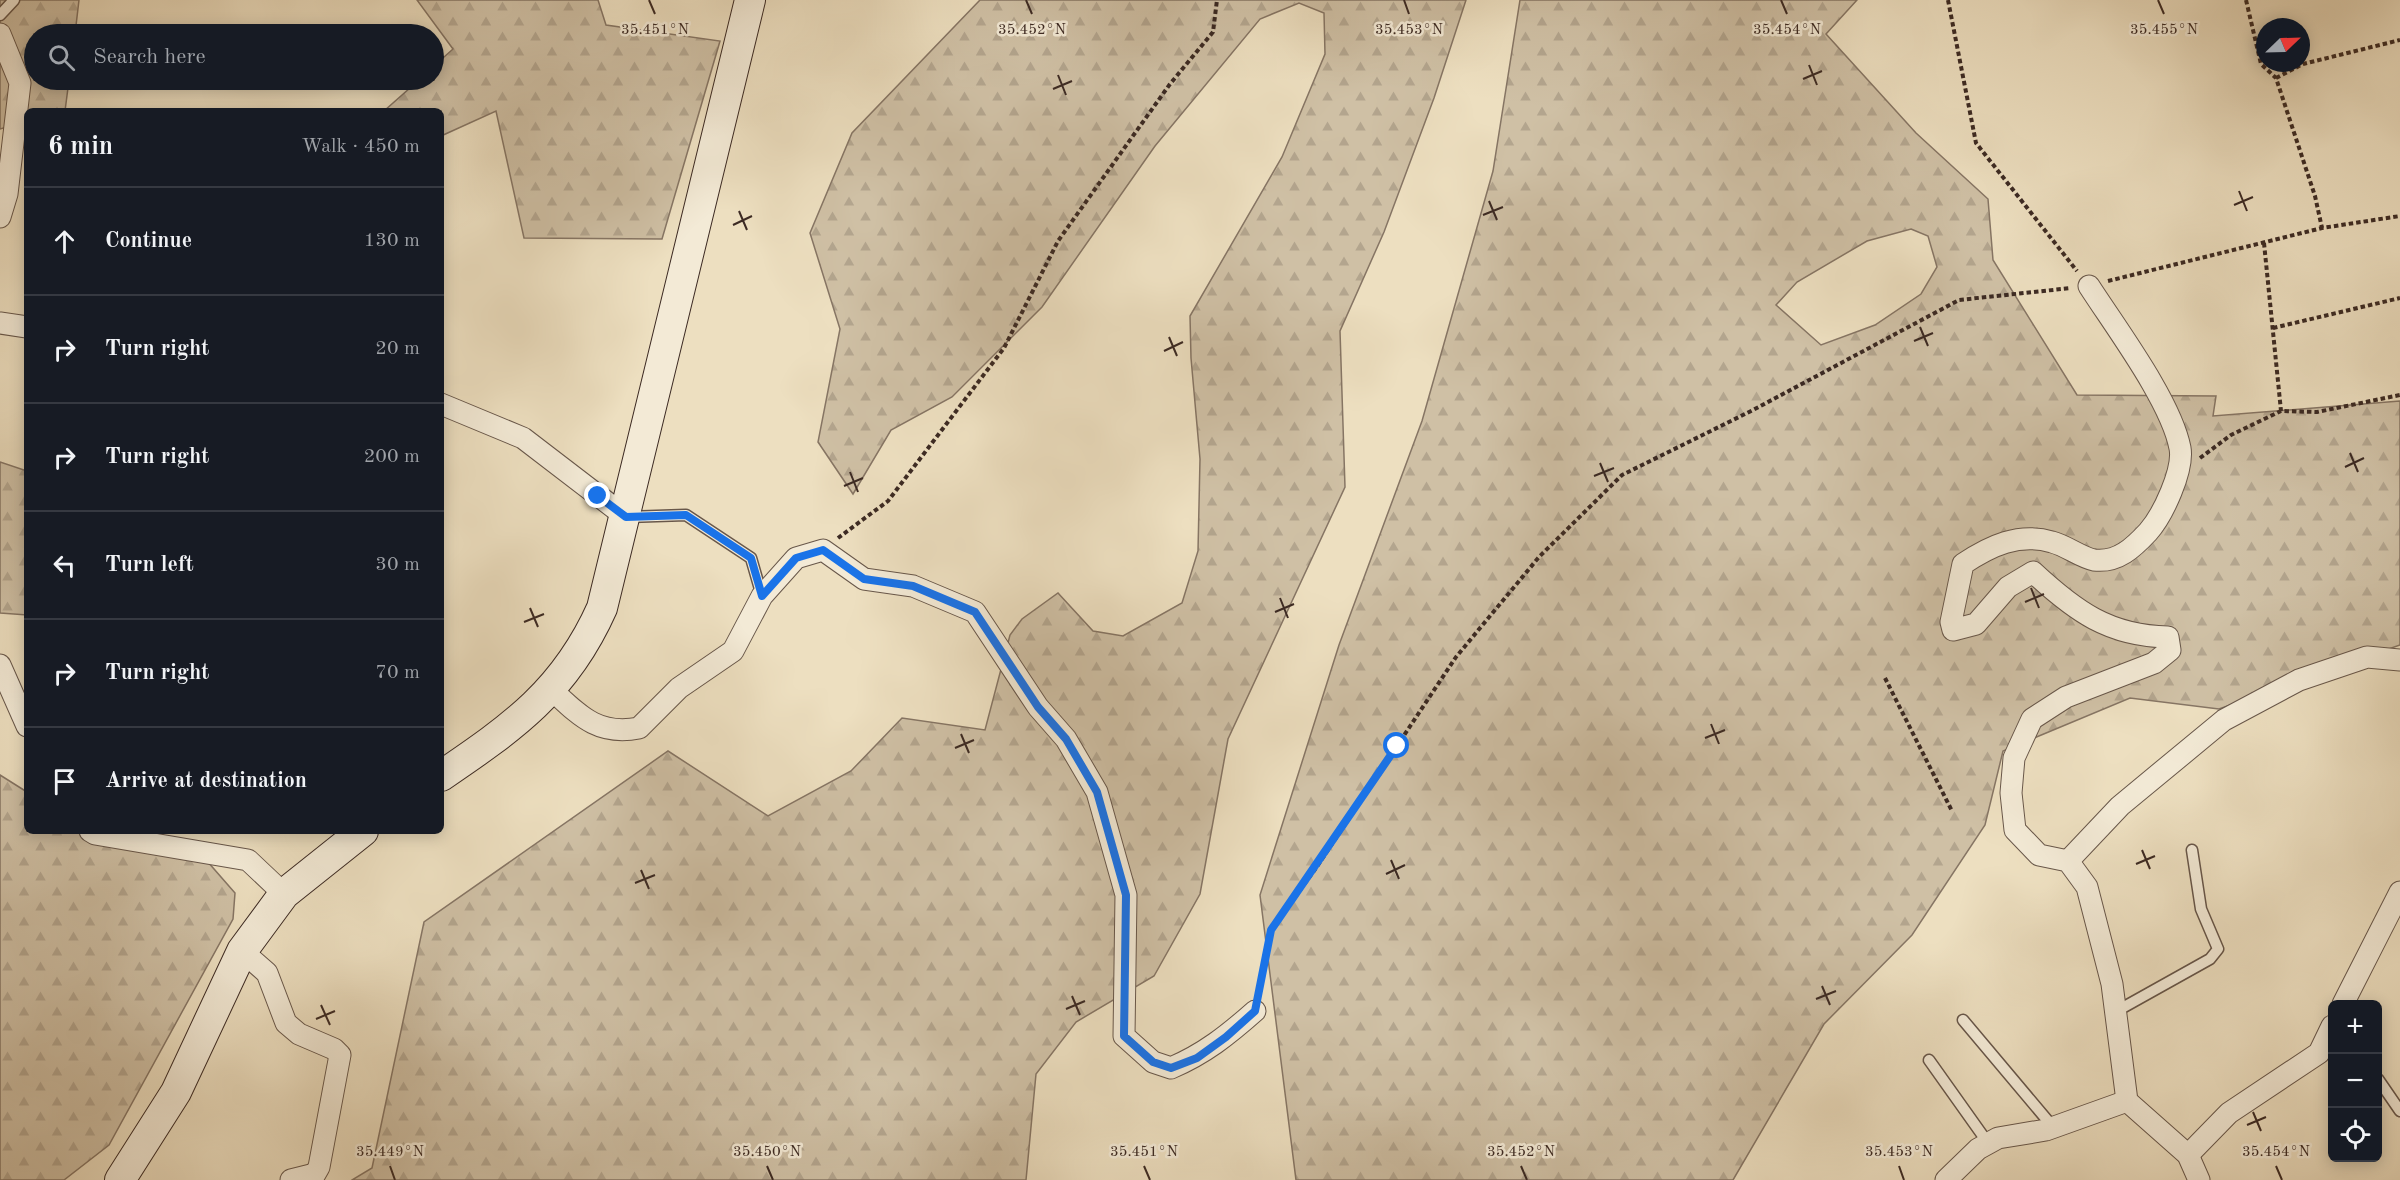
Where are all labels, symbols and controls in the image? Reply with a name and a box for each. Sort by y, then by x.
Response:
north arrow [2256,18,2310,72]
text: 35.451°N [621,23,689,38]
text: 35.452°N [998,23,1066,38]
text: 35.453°N [1375,23,1443,38]
text: 35.454°N [1753,23,1821,38]
text: 35.455°N [2130,23,2198,38]
search box [24,24,444,90]
icon: search [45,41,78,74]
text: Search here [93,46,206,68]
text: 6 min [48,134,113,160]
text: Walk · 450 m [301,137,420,157]
icon: ahead [48,225,81,258]
text: Continue [105,230,192,252]
text: 130 m [364,231,420,251]
icon: right [48,333,81,366]
text: Turn right [105,338,209,360]
text: 20 m [375,339,420,359]
icon: right [48,441,81,474]
text: Turn right [105,446,209,468]
text: 200 m [364,447,420,467]
route end [584,482,610,508]
icon: left [48,549,81,582]
text: Turn left [105,554,194,576]
text: 30 m [375,555,420,575]
icon: right [48,657,81,690]
text: Turn right [105,662,209,684]
text: 70 m [375,663,420,683]
route start [1383,732,1409,758]
icon: arrive [48,765,81,798]
text: Arrive at destination [105,770,307,792]
map controls [2328,1000,2382,1162]
button: + [2328,1000,2382,1054]
button: − [2328,1054,2382,1108]
button: locate [2328,1108,2382,1162]
text: 35.449°N [356,1145,424,1160]
text: 35.450°N [733,1145,801,1160]
text: 35.451°N [1110,1145,1178,1160]
text: 35.452°N [1487,1145,1555,1160]
text: 35.453°N [1865,1145,1933,1160]
text: 35.454°N [2242,1145,2310,1160]

